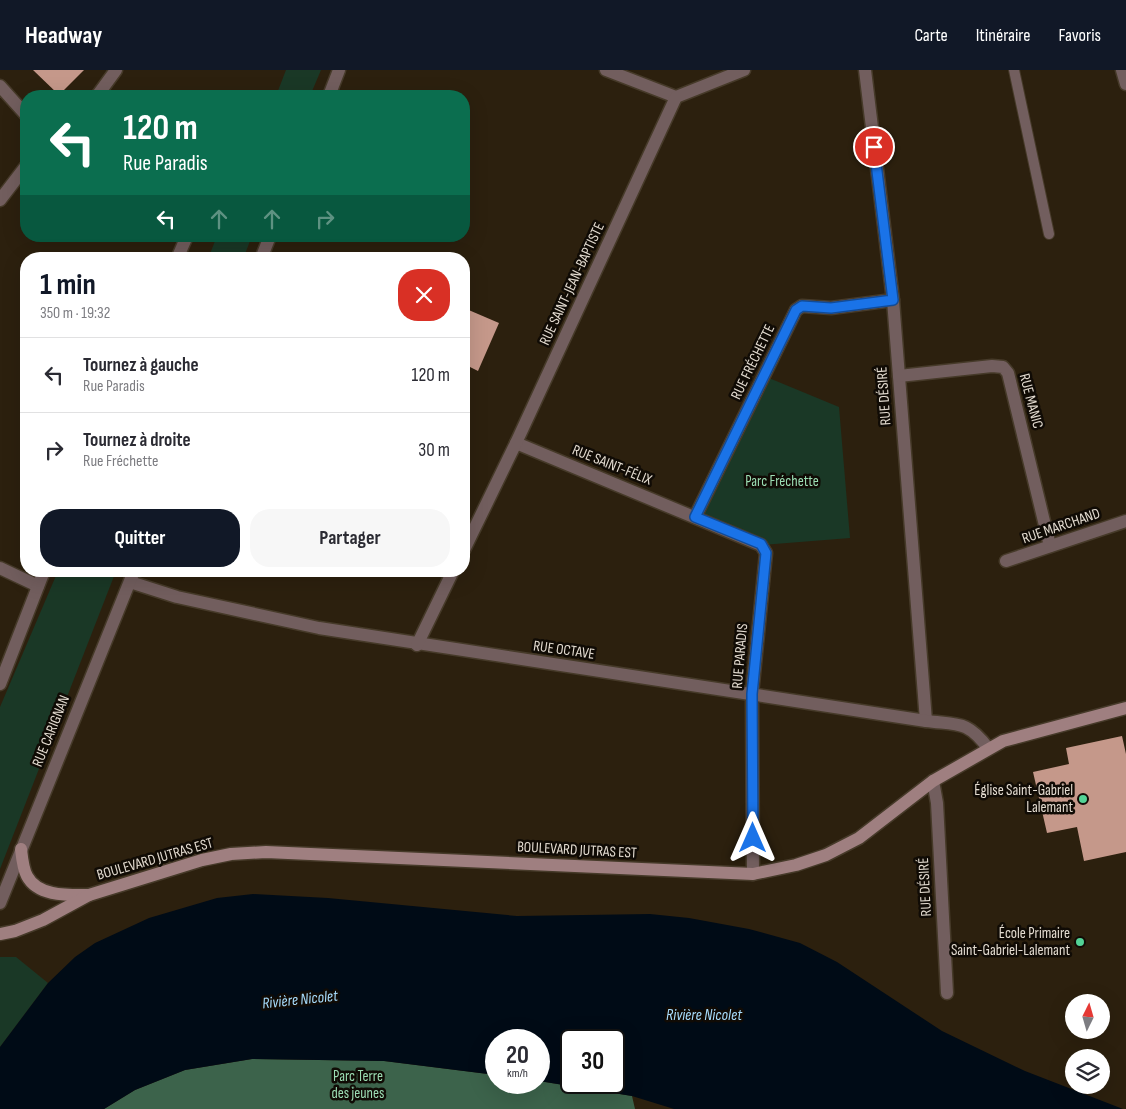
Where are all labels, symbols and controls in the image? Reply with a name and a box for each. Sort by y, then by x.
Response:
text: Headway [25,21,102,50]
text: Carte [914,25,948,46]
text: Itinéraire [976,25,1030,46]
text: Favoris [1058,25,1101,46]
text: 120 m [123,107,198,150]
icon: left [40,110,105,175]
pin [853,126,895,168]
icon: arrive [860,133,888,161]
text: Rue Paradis [123,150,208,177]
icon: left [152,205,180,233]
icon: ahead [205,205,233,233]
icon: ahead [258,205,286,233]
icon: right [311,205,339,233]
street label: RUE SAINT-JEAN-BAPTISTE [535,220,609,348]
text: 1 min [40,267,96,303]
button: close [398,269,450,321]
text: 350 m · 19:32 [40,304,110,323]
street label: RUE FRÉCHETTE [727,321,779,403]
text: Tournez à gauche [83,354,199,377]
icon: left [40,361,68,389]
text: 120 m [412,364,450,387]
street label: RUE DÉSIRÉ [872,366,896,426]
street label: RUE MANIC [1015,371,1047,431]
text: Rue Paradis [83,377,145,396]
text: Tournez à droite [83,429,191,452]
icon: right [40,436,68,464]
text: 30 m [418,439,450,462]
street label: RUE SAINT-FÉLIX [569,440,655,490]
text: Rue Fréchette [83,452,159,471]
park label: Parc Fréchette [745,472,819,491]
street label: RUE MARCHAND [1019,504,1103,548]
button: Quitter [40,509,240,567]
button: Partager [250,509,450,567]
street label: RUE PARADIS [728,623,752,689]
street label: RUE OCTAVE [532,636,596,664]
street label: RUE CARIGNAN [28,692,74,770]
place label: Église Saint-Gabriel Lalemant [974,781,1073,817]
marker: Église Saint-Gabriel Lalemant [1077,793,1089,805]
position arrow [726,811,778,863]
street label: BOULEVARD JUTRAS EST [95,833,215,885]
street label: BOULEVARD JUTRAS EST [517,837,637,863]
street label: RUE DÉSIRÉ [914,857,936,917]
place label: École Primaire Saint-Gabriel-Lalemant [951,924,1070,960]
marker: École Primaire Saint-Gabriel-Lalemant [1074,936,1086,948]
water label: Rivière Nicolet [261,986,340,1013]
north arrow [1065,994,1110,1039]
map controls [1065,994,1110,1094]
water label: Rivière Nicolet [666,1006,743,1025]
speed limit sign: 30 [560,1029,625,1094]
text: 20 [506,1040,529,1071]
button: layers [1065,1049,1110,1094]
text: km/h [507,1066,528,1081]
park label: Parc Terre des jeunes [332,1067,384,1103]

